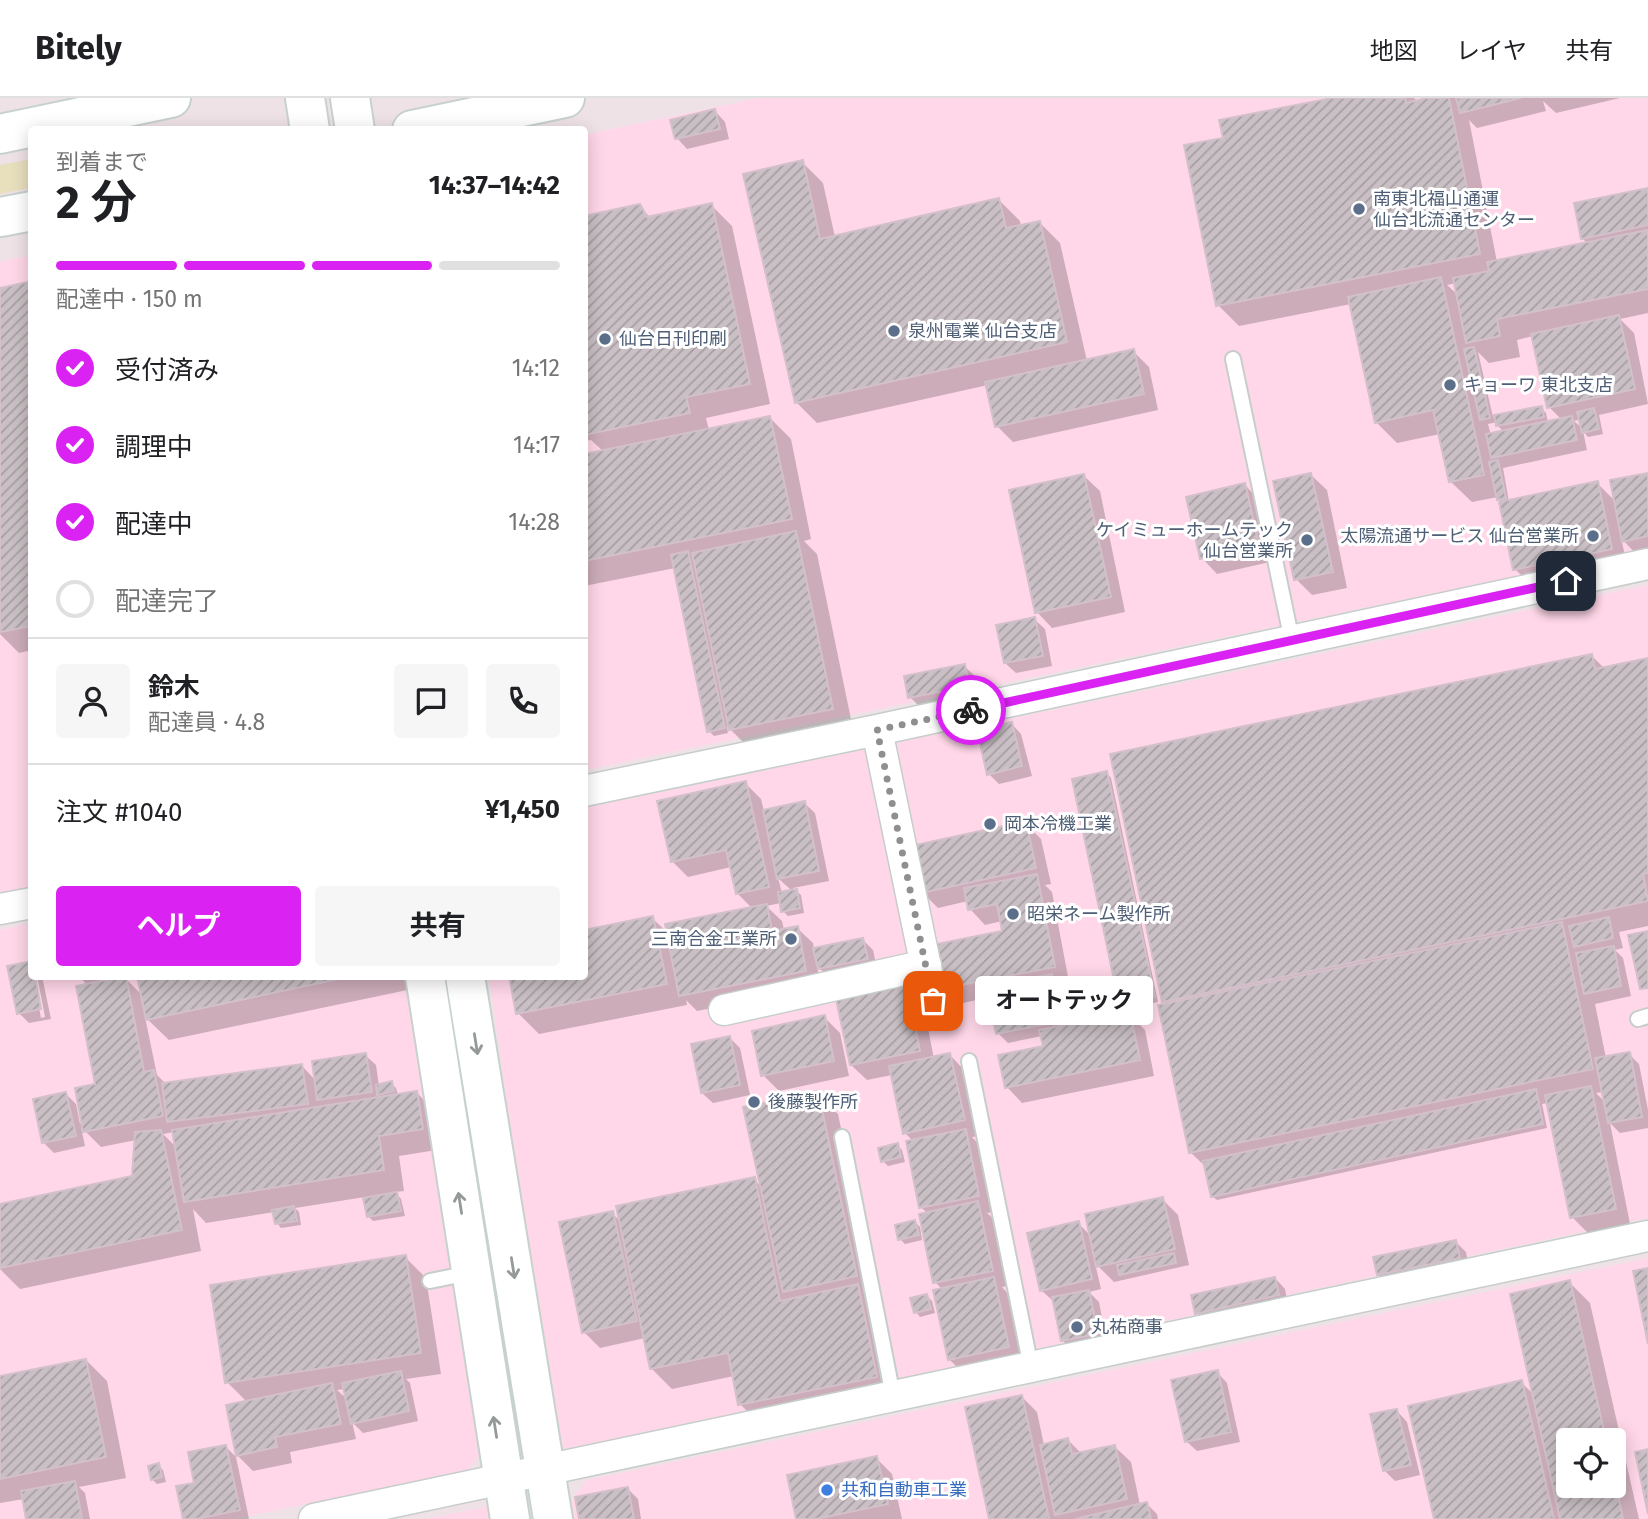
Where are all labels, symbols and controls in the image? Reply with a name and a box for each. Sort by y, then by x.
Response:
text: Bitely [35,28,122,68]
text: 地図 [1370,37,1418,65]
text: レイヤ [1456,37,1527,65]
text: 共有 [1565,37,1613,65]
text: 到着まで [56,148,148,176]
text: 14:37–14:42 [429,170,560,201]
text: 2 分 [56,175,137,230]
place label: 南東北福山通運 仙台北流通センター [1373,188,1535,231]
marker: 南東北福山通運 仙台北流通センター [1351,201,1367,217]
text: 配達中 · 150 m [56,285,203,313]
place label: 泉州電業 仙台支店 [908,320,1057,342]
marker: 泉州電業 仙台支店 [886,323,902,339]
place label: 仙台日刊印刷 [619,328,727,350]
marker: 仙台日刊印刷 [597,331,613,347]
icon: check [56,349,94,387]
text: 14:12 [512,354,560,382]
text: 受付済み [115,355,219,386]
place label: キョーワ 東北支店 [1464,374,1613,396]
marker: キョーワ 東北支店 [1442,377,1458,393]
icon: check [56,426,94,464]
text: 14:17 [513,431,560,459]
text: 調理中 [115,432,193,463]
icon: check [56,503,94,541]
text: 14:28 [508,508,560,536]
text: 配達中 [115,509,193,540]
place label: ケイミューホームテック 仙台営業所 [1096,519,1293,562]
place label: 太陽流通サービス 仙台営業所 [1340,525,1579,547]
marker: 太陽流通サービス 仙台営業所 [1585,528,1601,544]
marker: ケイミューホームテック 仙台営業所 [1299,532,1315,548]
pin [1536,551,1596,611]
icon: home [1547,562,1585,600]
text: 配達完了 [115,586,219,617]
button: person [56,664,130,738]
button: chat [394,664,468,738]
button: phone [486,664,560,738]
text: 鈴木 [148,672,200,703]
courier [936,675,1006,745]
icon: bike [952,691,990,729]
text: 配達員 · 4.8 [148,708,265,736]
text: ¥1,450 [485,794,560,825]
text: 注文 #1040 [56,797,182,828]
place label: 岡本冷機工業 [1004,813,1112,835]
marker: 岡本冷機工業 [982,816,998,832]
button: ヘルプ [56,886,301,966]
button: 共有 [315,886,560,966]
place label: 昭栄ネーム製作所 [1027,903,1170,925]
marker: 昭栄ネーム製作所 [1005,906,1021,922]
place label: 三南合金工業所 [651,928,777,950]
marker: 三南合金工業所 [783,931,799,947]
pin [903,971,963,1031]
callout: オートテック [975,976,1154,1026]
icon: bag [914,982,952,1020]
text: オートテック [995,986,1133,1014]
one-way arrow [470,1032,483,1055]
place label: 後藤製作所 [768,1091,858,1113]
marker: 後藤製作所 [746,1094,762,1110]
one-way arrow [453,1192,466,1215]
one-way arrow [507,1257,520,1279]
place label: 丸祐商事 [1091,1316,1163,1338]
marker: 丸祐商事 [1069,1319,1085,1335]
one-way arrow [488,1417,501,1439]
map controls [1556,1428,1626,1498]
button: locate [1556,1428,1626,1498]
place label: 共和自動車工業 [841,1479,967,1501]
marker: 共和自動車工業 [819,1482,835,1498]

